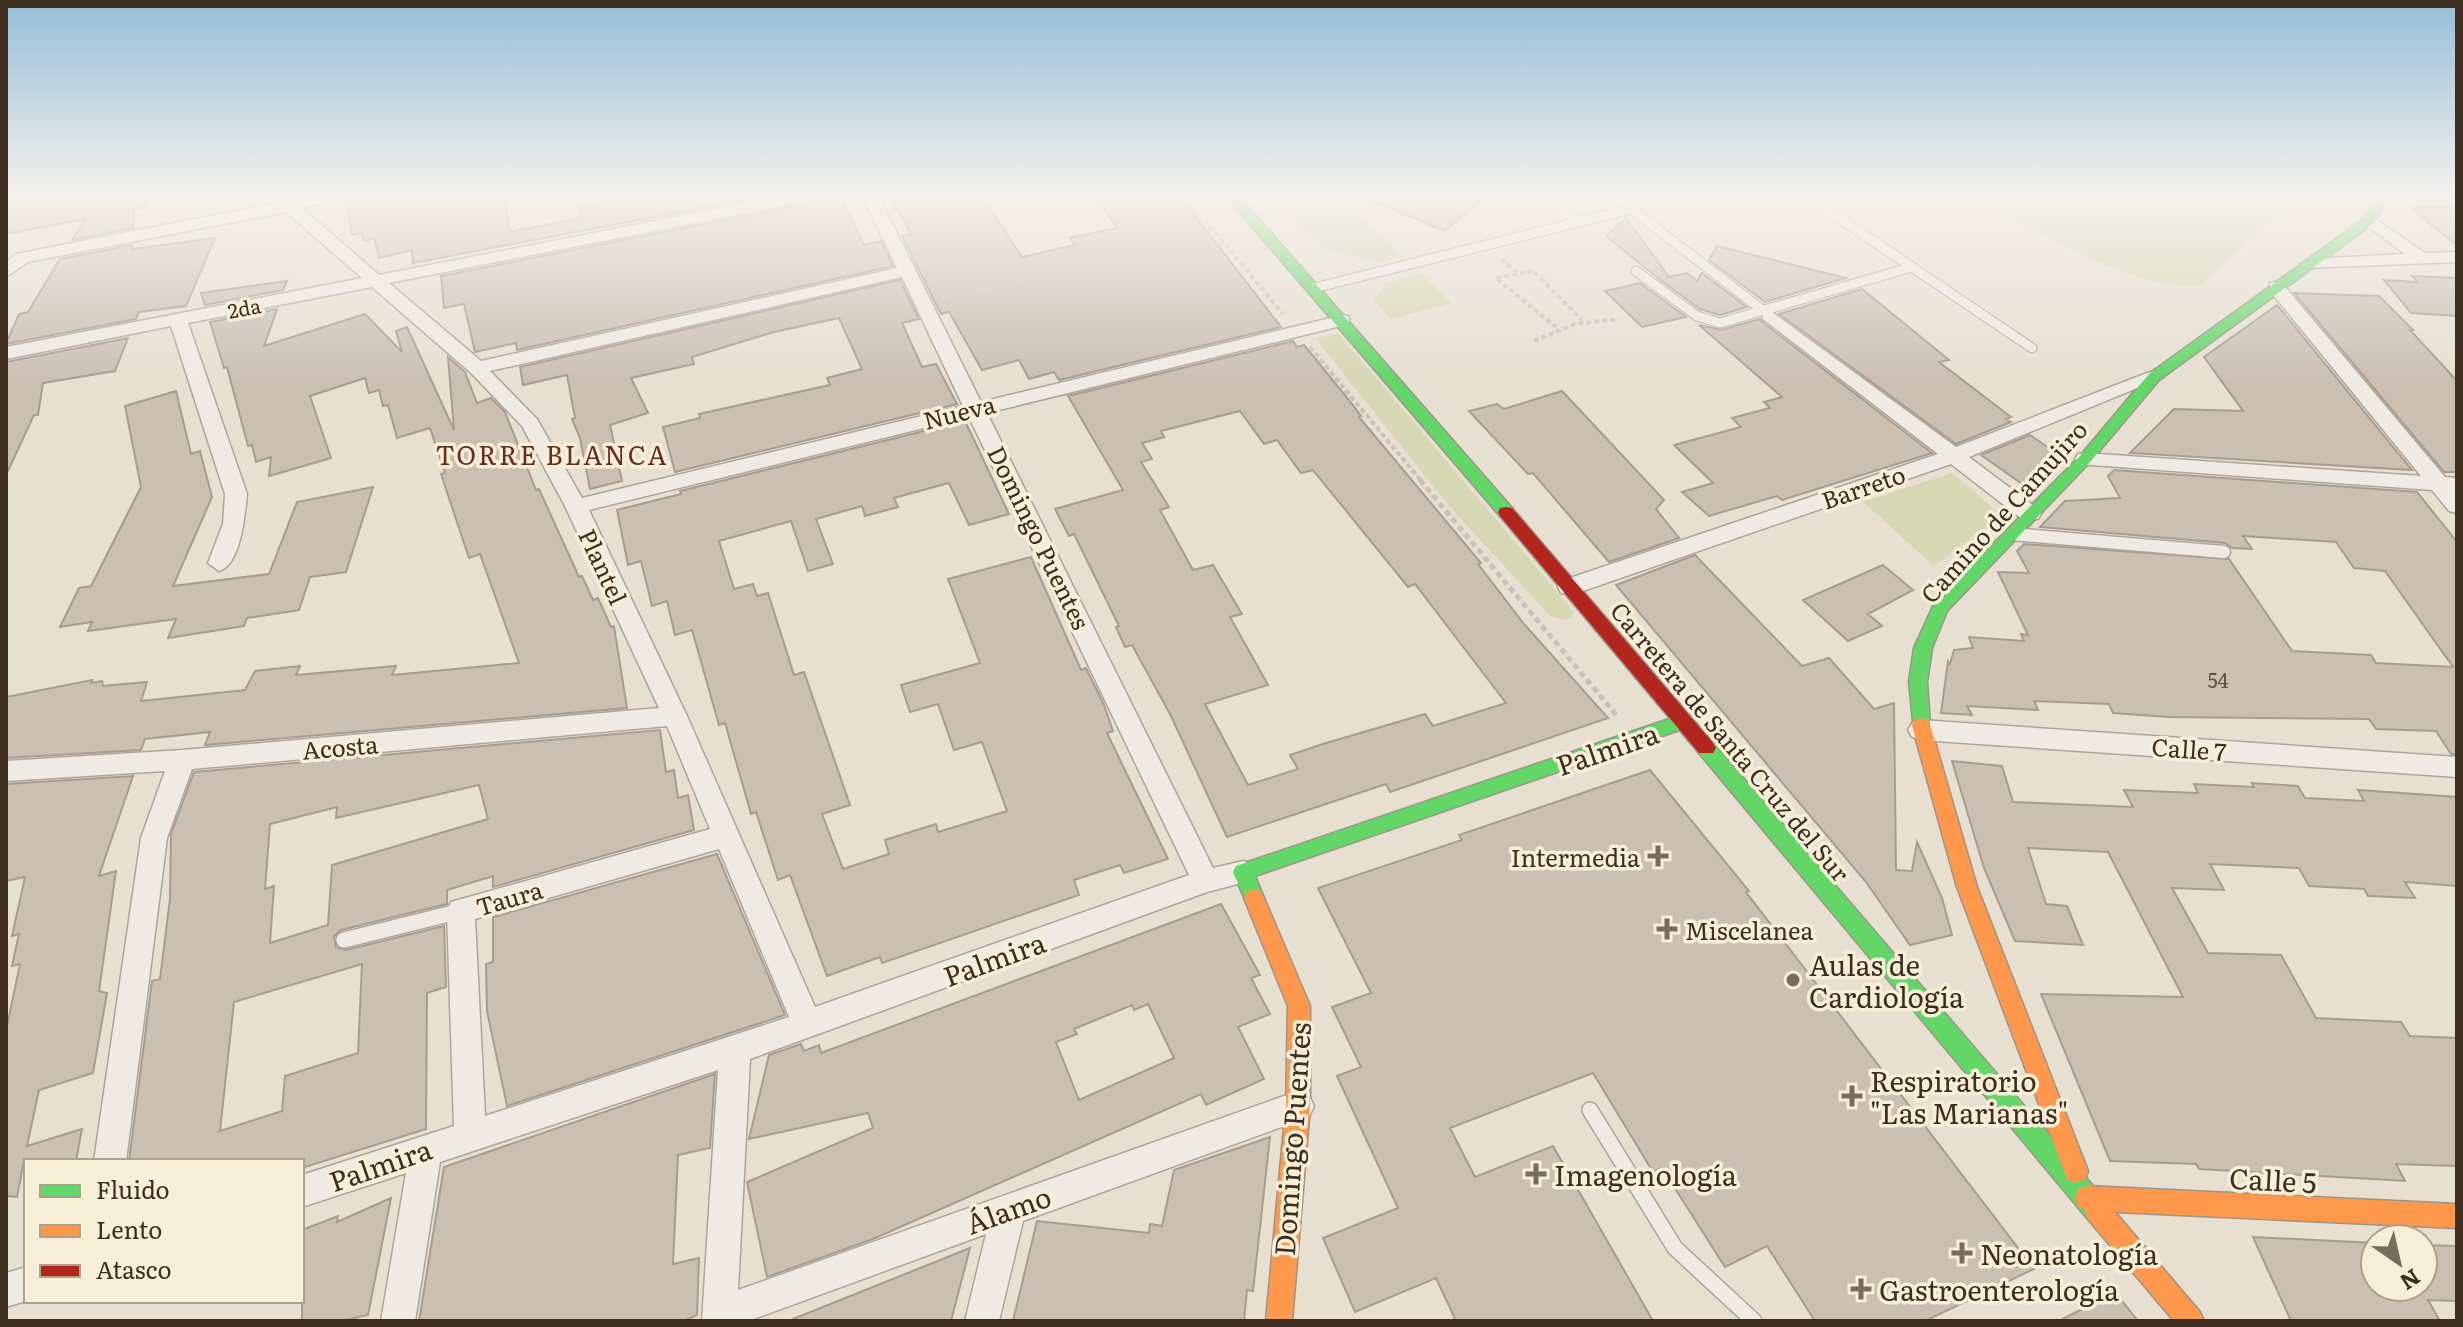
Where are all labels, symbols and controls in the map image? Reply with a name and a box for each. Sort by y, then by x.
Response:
street label: 2da [225,289,263,325]
street label: Nueva [919,385,999,437]
street label: Camino de Camujiro [1912,412,2094,610]
district label: TORRE BLANCA [435,434,669,473]
street label: Domingo Puentes [980,439,1100,635]
street label: Barreto [1816,455,1910,517]
street label: Plantel [571,522,637,610]
street label: Carretera de Santa Cruz del Sur [1603,594,1859,889]
house number: 54 [2207,664,2229,694]
street label: Palmira [1550,711,1664,785]
street label: Acosta [301,725,379,767]
street label: Calle 7 [2150,728,2228,768]
place label: Intermedia [1511,839,1640,874]
marker: Intermedia [1647,845,1669,867]
street label: Taura [472,871,547,923]
place label: Miscelanea [1685,912,1814,947]
marker: Miscelanea [1656,918,1678,940]
street label: Palmira [937,920,1051,996]
place label: Aulas de Cardiología [1809,943,1964,1017]
marker: Aulas de Cardiología [1784,971,1802,989]
street label: Domingo Puentes [1262,1021,1320,1257]
place label: Respiratorio "Las Marianas" [1870,1059,2068,1133]
marker: Respiratorio "Las Marianas" [1841,1085,1863,1107]
street label: Palmira [323,1127,437,1201]
place label: Imagenología [1554,1153,1737,1195]
street label: Calle 5 [2228,1156,2318,1202]
legend [24,1159,304,1303]
marker: Imagenología [1525,1163,1547,1185]
text: Fluido [96,1171,170,1206]
street label: Álamo [959,1174,1057,1244]
text: Lento [96,1211,162,1246]
north arrow [2359,1223,2439,1303]
place label: Neonatología [1980,1232,2158,1274]
marker: Neonatología [1951,1242,1973,1264]
text: Atasco [96,1251,171,1286]
text: N [2394,1262,2428,1300]
place label: Gastroenterología [1879,1268,2119,1310]
marker: Gastroenterología [1850,1278,1872,1300]

